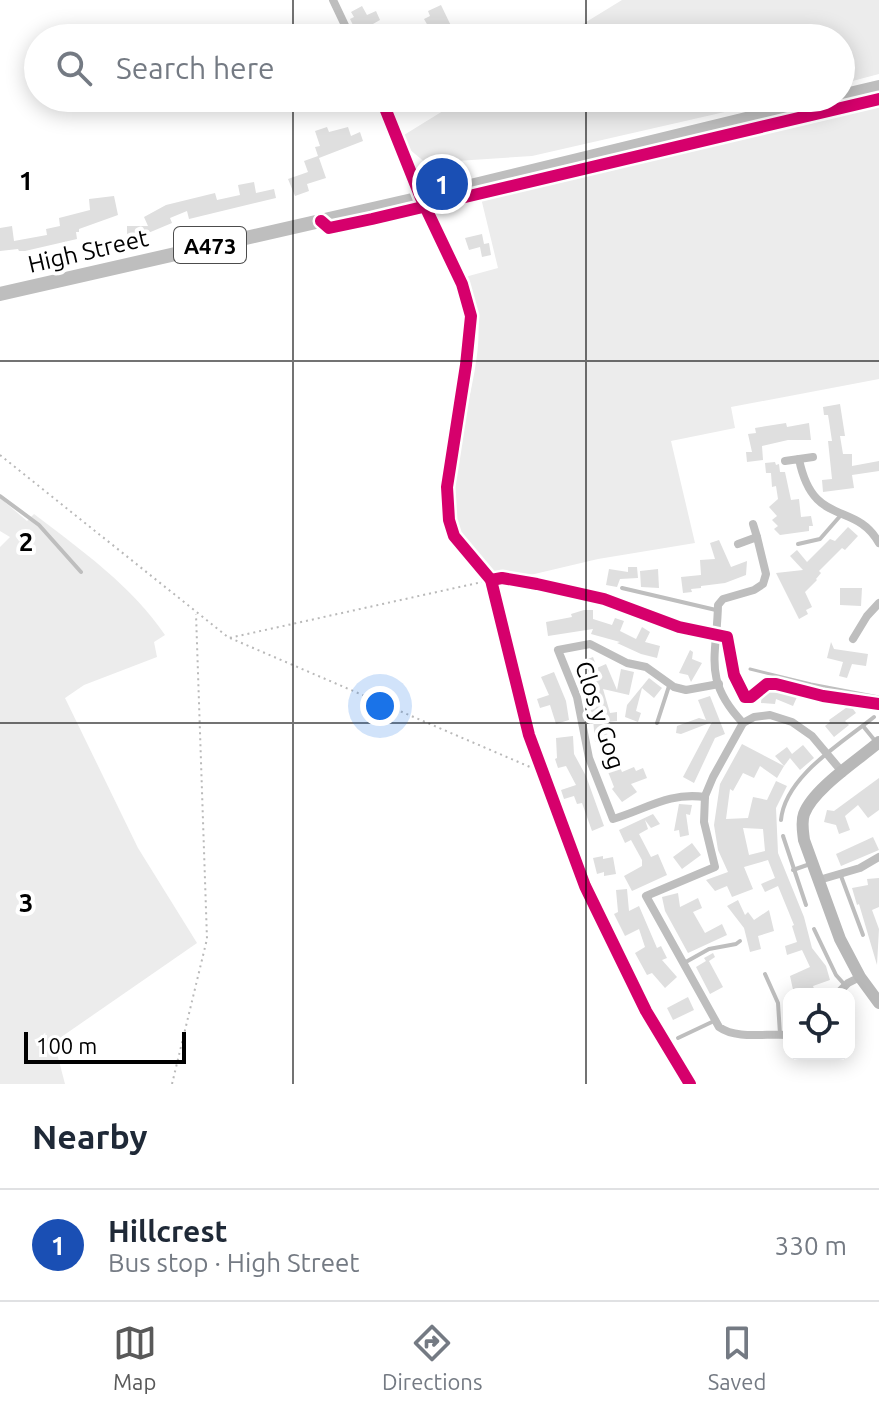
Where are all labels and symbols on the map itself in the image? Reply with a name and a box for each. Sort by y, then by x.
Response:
pin: 1 [416,154,468,214]
text: 1 [19,166,33,195]
street label: High Street [25,224,151,278]
road number: A473 [174,227,246,263]
text: 2 [19,527,33,556]
street label: Clos y Gog [570,658,630,772]
your location [360,686,400,726]
text: 3 [19,888,33,917]
scale bar [24,1028,186,1064]

